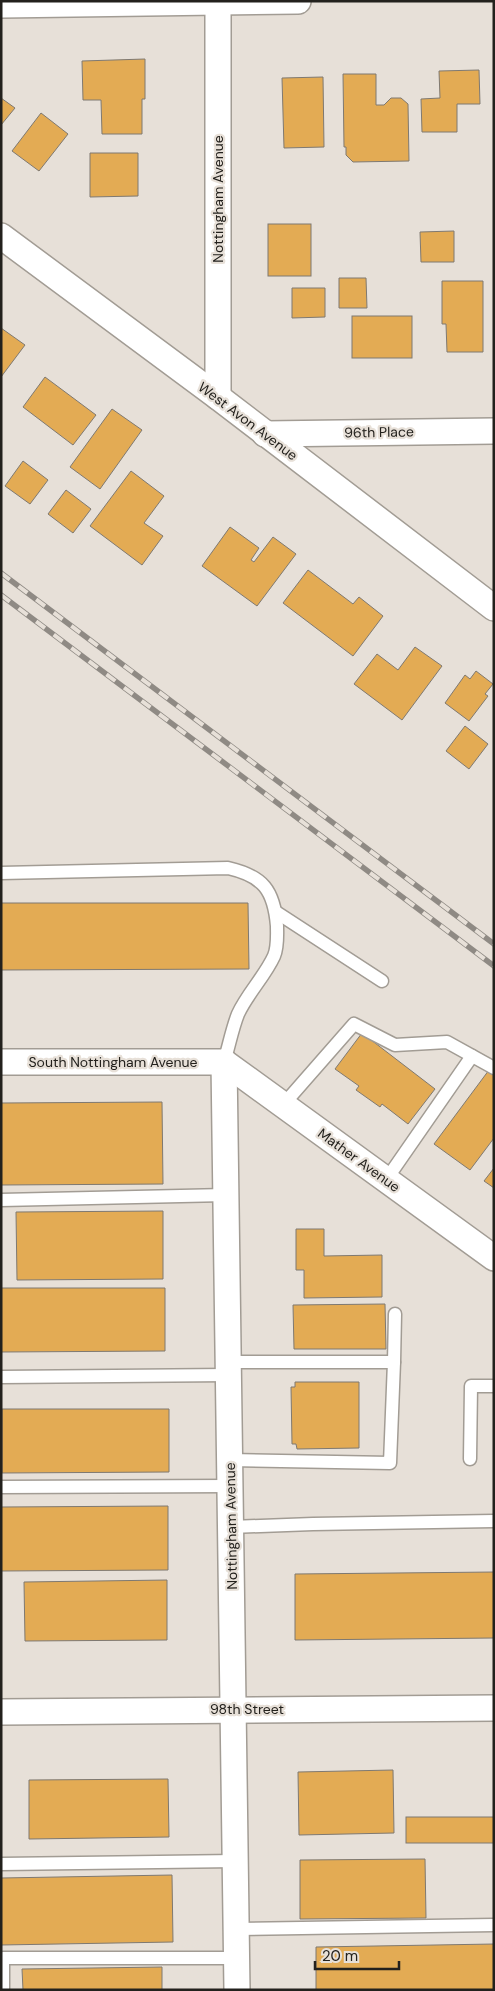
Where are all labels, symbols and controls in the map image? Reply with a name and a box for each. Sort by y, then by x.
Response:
street label: Nottingham Avenue [209,135,227,263]
street label: West Avon Avenue [195,378,301,464]
street label: 96th Place [344,422,414,442]
street label: South Nottingham Avenue [28,1053,198,1071]
street label: Mather Avenue [314,1124,404,1196]
street label: Nottingham Avenue [221,1462,241,1590]
street label: 98th Street [210,1700,284,1718]
scale bar [315,1938,399,1970]
text: 20 m [322,1946,358,1966]

